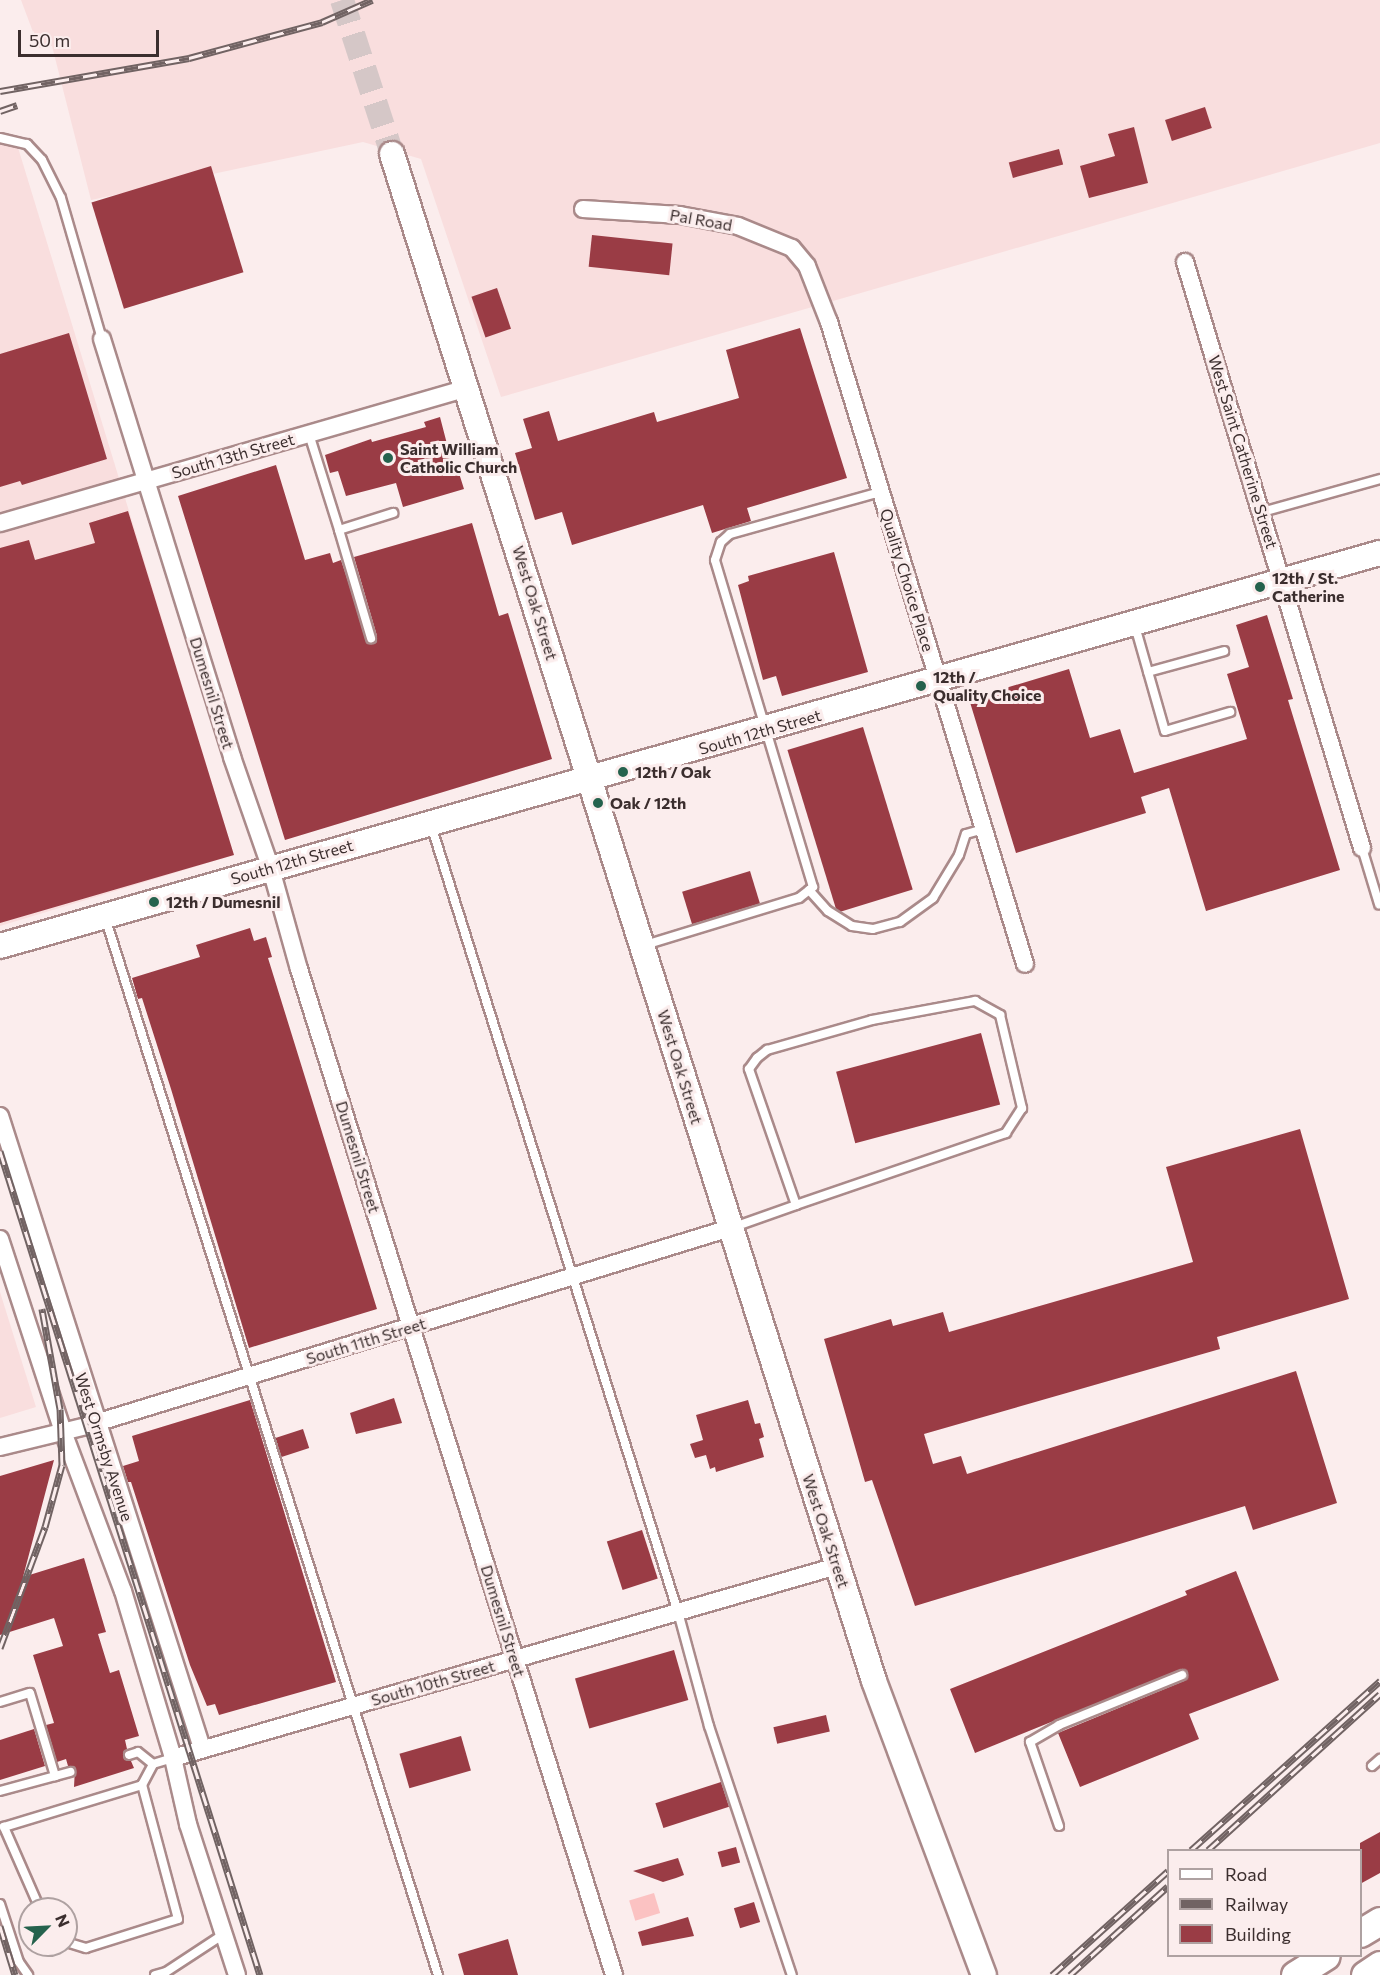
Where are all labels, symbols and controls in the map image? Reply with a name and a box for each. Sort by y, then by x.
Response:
scale bar [21,18,162,56]
text: 50 m [29,29,70,51]
street label: Pal Road [668,205,734,235]
street label: West Saint Catherine Street [1204,353,1282,551]
street label: South 13th Street [169,429,297,483]
place label: Saint William Catholic Church [400,439,517,477]
marker: Saint William Catholic Church [381,451,395,465]
street label: Quality Choice Place [876,506,938,654]
street label: West Oak Street [508,543,562,663]
place label: 12th / St. Catherine [1272,568,1345,606]
marker: 12th / St. Catherine [1253,580,1267,594]
street label: Dumesnil Street [186,635,238,751]
place label: 12th / Quality Choice [933,667,1041,705]
marker: 12th / Quality Choice [914,679,928,693]
street label: South 12th Street [697,705,823,759]
place label: 12th / Oak [635,762,711,782]
marker: 12th / Oak [616,765,630,779]
place label: Oak / 12th [610,793,686,813]
marker: Oak / 12th [591,796,605,810]
street label: South 12th Street [229,835,355,889]
place label: 12th / Dumesnil [166,892,281,912]
marker: 12th / Dumesnil [147,895,161,909]
street label: West Oak Street [653,1007,707,1127]
street label: Dumesnil Street [332,1099,384,1215]
street label: South 11th Street [304,1314,428,1368]
street label: West Ormsby Avenue [71,1370,137,1524]
street label: West Oak Street [798,1471,854,1591]
street label: Dumesnil Street [477,1563,529,1679]
street label: South 10th Street [369,1656,497,1710]
legend [1167,1849,1362,1957]
text: Road [1225,1863,1267,1885]
text: Railway [1225,1893,1288,1915]
north arrow [18,1897,78,1957]
text: N [52,1911,74,1930]
text: Building [1225,1923,1291,1945]

